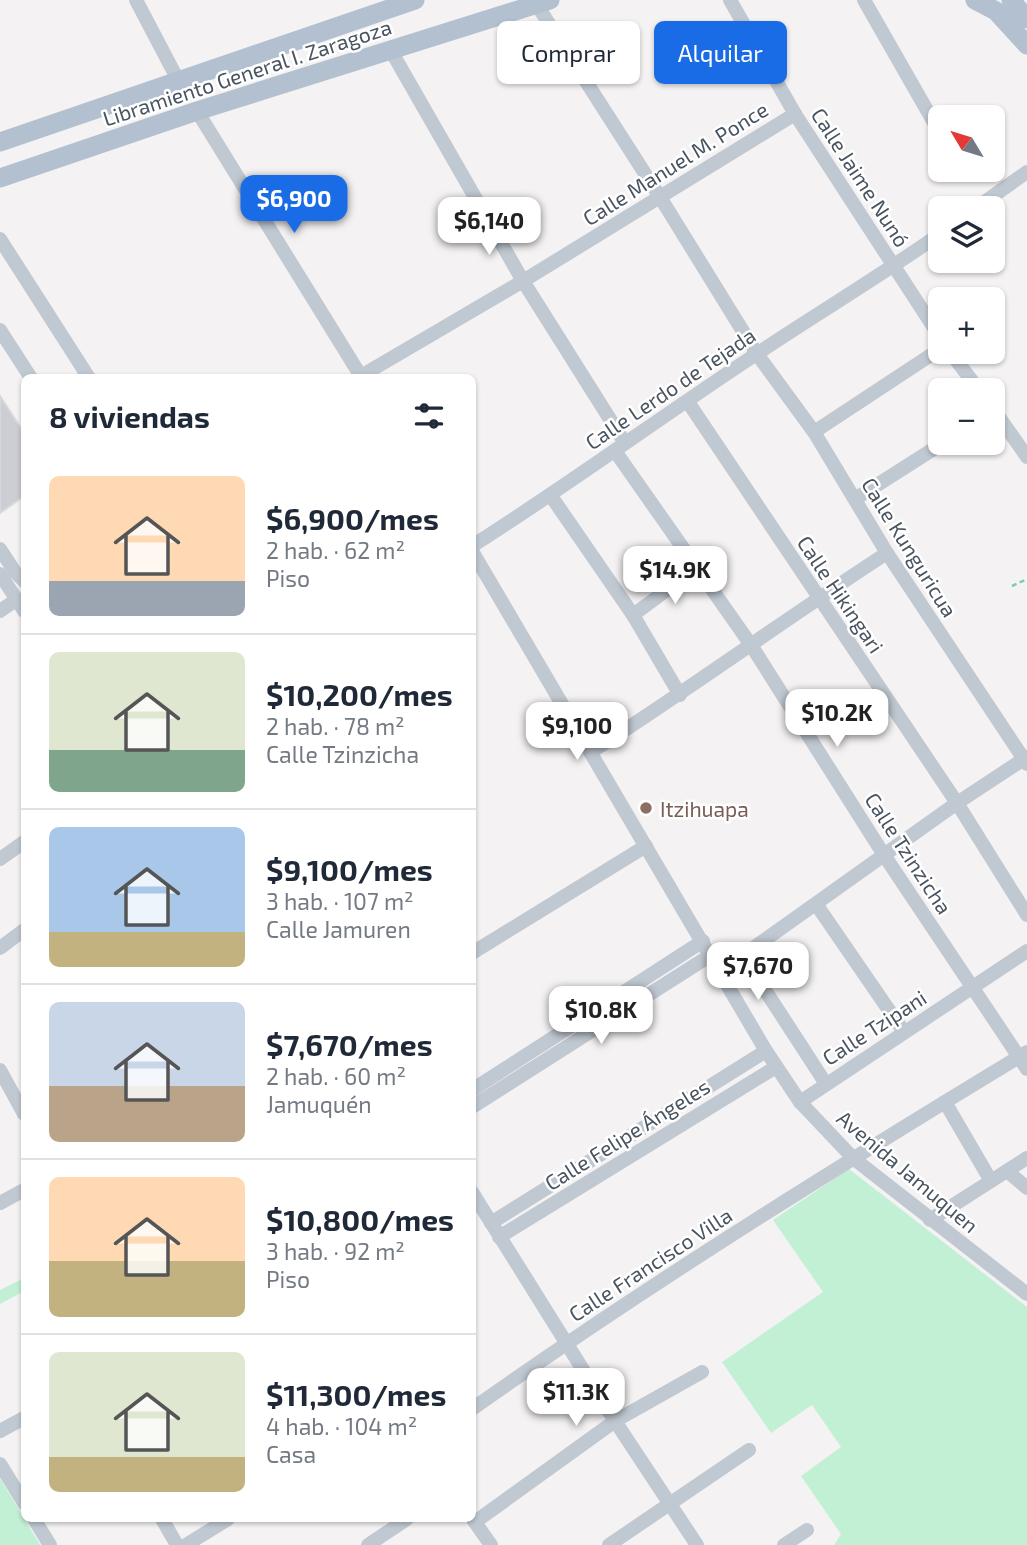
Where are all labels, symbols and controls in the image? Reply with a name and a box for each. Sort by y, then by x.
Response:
street label: Libramiento General I. Zaragoza [100,13,394,131]
chip: Comprar [497,21,640,84]
chip: Alquilar [654,21,787,84]
street label: Calle Manuel M. Ponce [578,96,772,230]
street label: Calle Jaime Nunó [807,103,915,251]
north arrow [928,105,1004,182]
map controls [928,105,1005,455]
pin: $6,900 [237,176,351,235]
text: $6,900 [256,184,332,212]
button: layers [928,196,1005,273]
pin: $6,140 [432,198,546,257]
text: $6,140 [454,206,524,234]
button: + [928,287,1005,364]
street label: Calle Lerdo de Tejada [580,322,760,455]
button: − [928,378,1005,455]
icon: filters [410,397,448,435]
text: 8 viviendas [49,398,210,434]
street label: Calle Kunguricua [857,473,963,621]
text: $6,900/mes [266,500,439,536]
icon: home [105,504,189,588]
street label: Calle Hikingari [793,531,889,657]
text: 2 hab. · 62 m² [266,536,405,564]
pin: $14.9K [618,546,732,606]
text: $14.9K [639,555,711,583]
text: Piso [266,564,310,592]
text: $10,200/mes [266,676,453,712]
icon: home [105,680,189,764]
pin: $10.2K [780,690,894,749]
text: $10.2K [801,698,873,726]
pin: $9,100 [520,702,634,762]
text: $9,100 [542,711,612,739]
text: 2 hab. · 78 m² [266,712,405,740]
text: Calle Tzinzicha [266,740,419,768]
street label: Calle Tzinzicha [860,788,958,918]
place label: Itzihuapa [660,796,749,821]
marker: Itzihuapa [638,800,654,816]
text: $9,100/mes [266,851,433,887]
icon: home [105,855,189,939]
text: 3 hab. · 107 m² [266,887,414,915]
text: Calle Jamuren [266,915,411,943]
pin: $7,670 [701,942,815,1002]
text: $7,670 [723,951,793,979]
street label: Calle Tzipani [817,984,931,1070]
pin: $10.8K [544,986,658,1046]
text: $10.8K [565,995,637,1023]
text: $7,670/mes [266,1026,433,1062]
icon: home [105,1030,189,1114]
text: 2 hab. · 60 m² [266,1062,406,1090]
street label: Calle Felipe Ángeles [540,1073,714,1195]
text: Jamuquén [266,1090,372,1118]
street label: Avenida Jamuquen [832,1105,984,1237]
text: $10,800/mes [266,1201,454,1237]
street label: Calle Francisco Villa [564,1202,736,1326]
icon: home [105,1205,189,1289]
text: 3 hab. · 92 m² [266,1237,405,1265]
text: Piso [266,1265,310,1293]
pin: $11.3K [519,1368,633,1428]
text: $11,300/mes [266,1376,446,1412]
text: $11.3K [543,1377,609,1405]
icon: home [105,1380,189,1464]
text: 4 hab. · 104 m² [266,1412,417,1440]
text: Casa [266,1440,316,1468]

